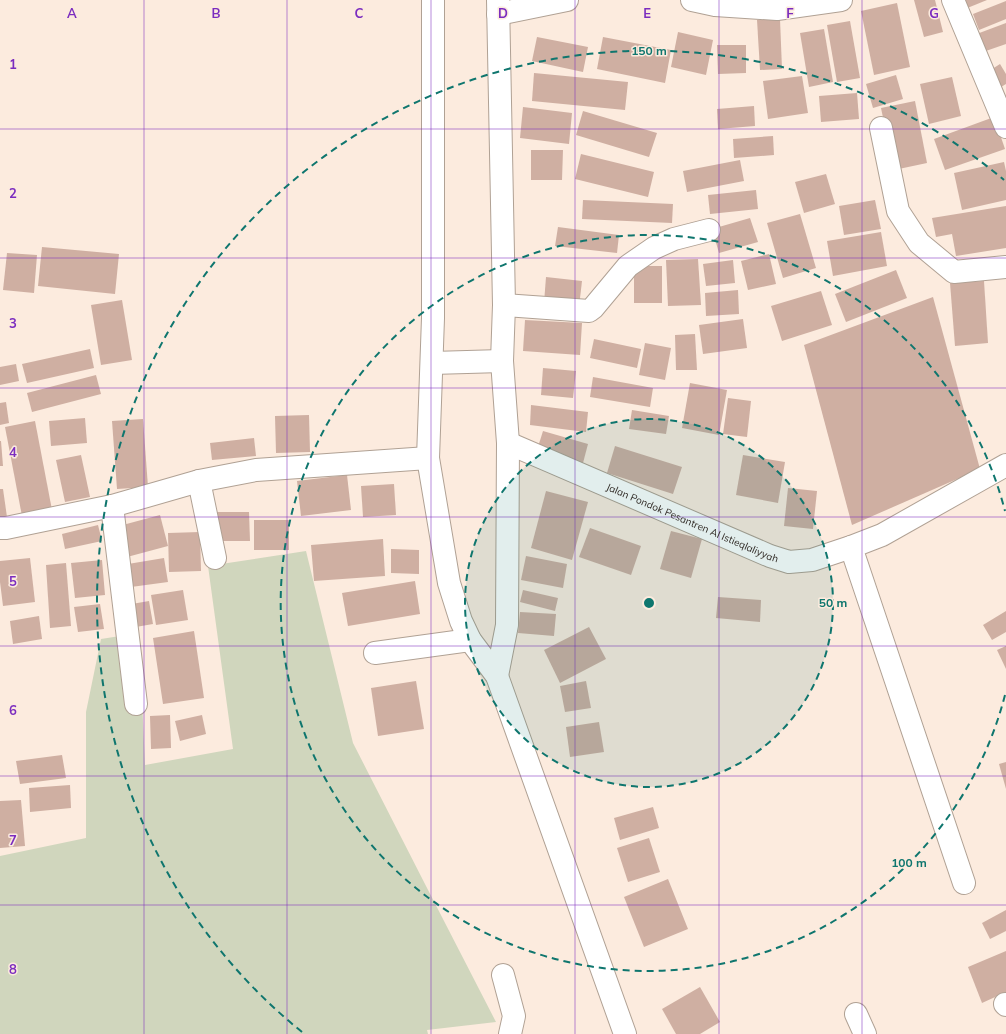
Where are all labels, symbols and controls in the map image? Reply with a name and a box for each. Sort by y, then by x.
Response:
text: A [67,5,77,21]
text: B [212,5,221,21]
text: C [355,5,364,21]
text: D [498,5,508,21]
text: E [643,5,651,21]
text: F [786,5,794,21]
text: G [929,5,939,21]
text: 150 m [631,43,667,58]
text: 1 [9,56,17,72]
text: 2 [9,185,17,201]
text: 3 [9,315,17,331]
text: 4 [9,444,17,460]
street label: Jalan Pondok Pesantren Al Istieqlaliyyah [604,480,780,565]
text: 5 [9,573,17,589]
text: 50 m [819,595,847,610]
centre of rings [642,596,656,610]
text: 6 [9,702,17,718]
text: 7 [9,832,17,848]
text: 100 m [891,855,927,870]
text: 8 [9,961,17,977]

